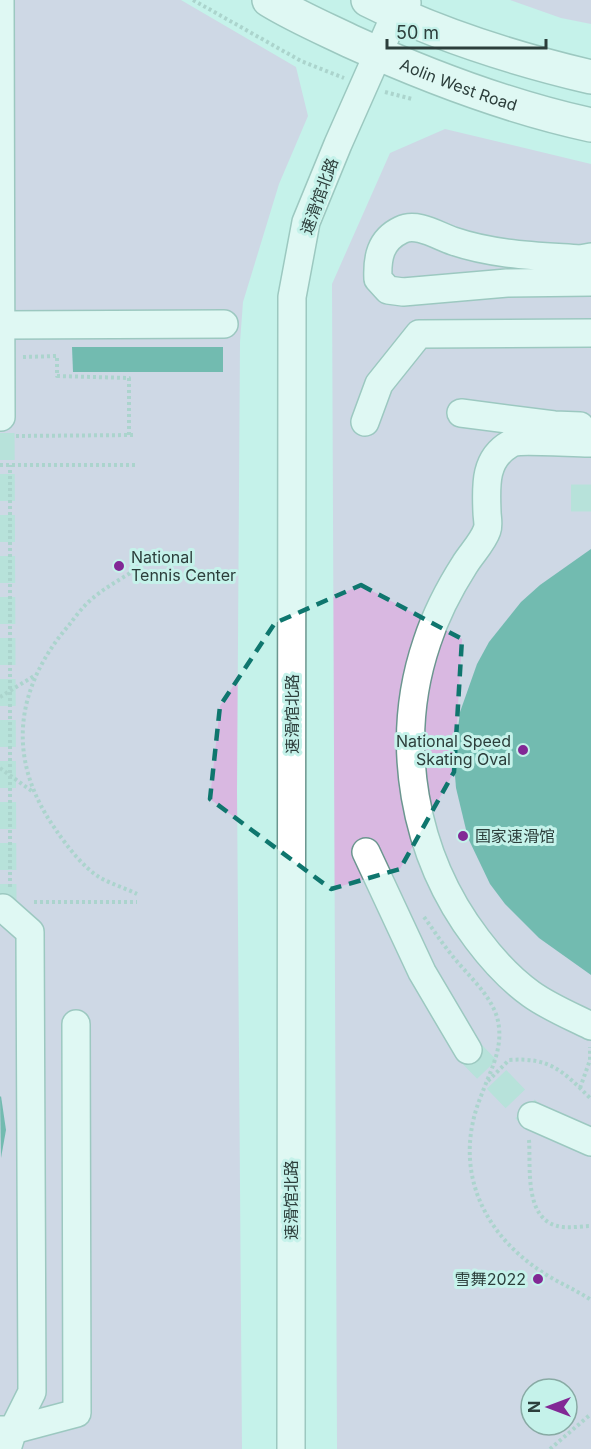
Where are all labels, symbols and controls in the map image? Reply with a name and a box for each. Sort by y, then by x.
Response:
scale bar [387,12,546,50]
text: 50 m [396,22,439,43]
street label: Aolin West Road [397,54,520,115]
street label: 速滑馆北路 [296,155,342,237]
place label: National Tennis Center [131,547,236,585]
marker: National Tennis Center [112,559,126,573]
street label: 速滑馆北路 [282,674,302,754]
place label: National Speed Skating Oval [396,731,511,769]
marker: National Speed Skating Oval [516,743,530,757]
place label: 国家速滑馆 [475,826,555,846]
marker: 国家速滑馆 [456,829,470,843]
street label: 速滑馆北路 [281,1160,301,1240]
place label: 雪舞2022 [455,1269,526,1289]
marker: 雪舞2022 [531,1272,545,1286]
north arrow [519,1377,579,1437]
text: N [524,1401,544,1413]

